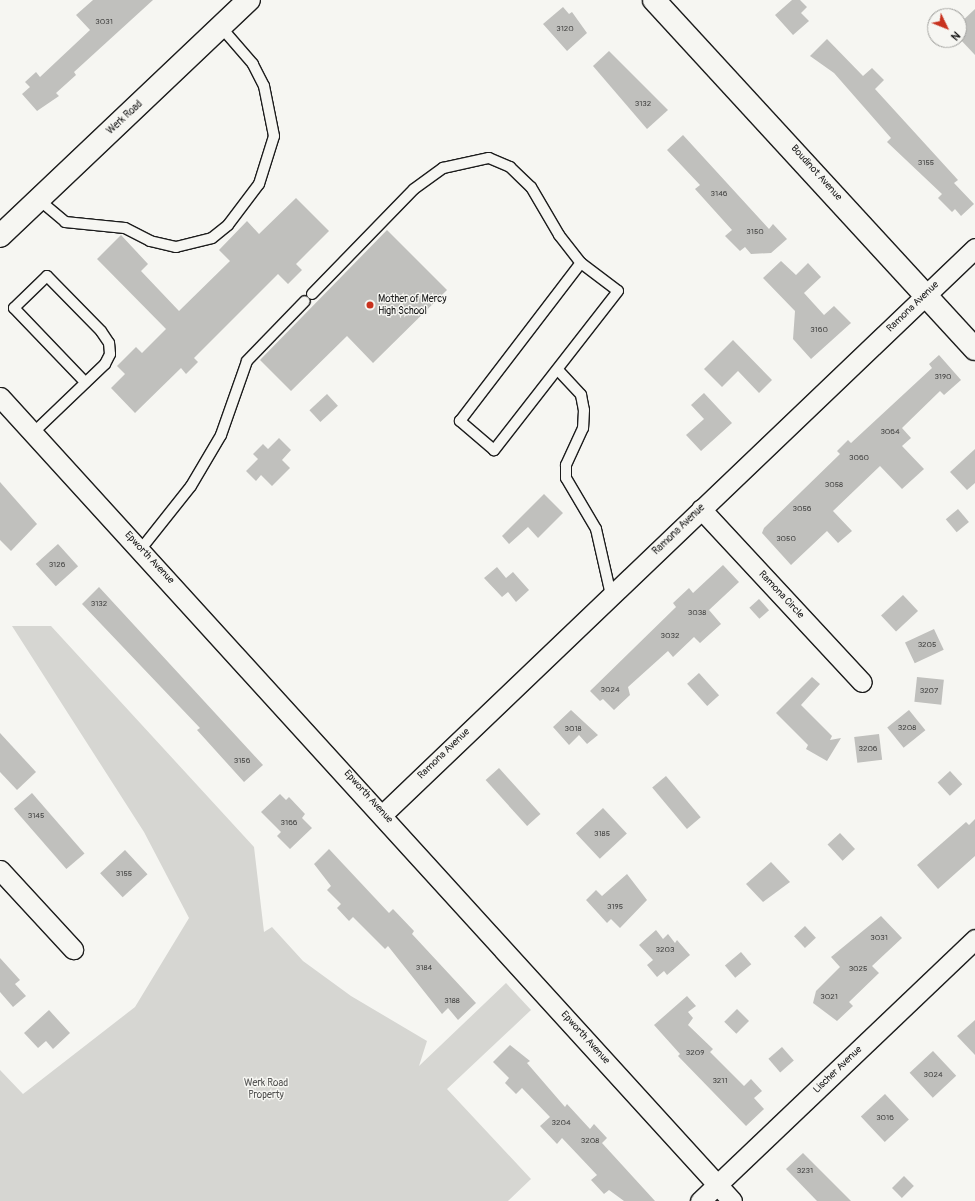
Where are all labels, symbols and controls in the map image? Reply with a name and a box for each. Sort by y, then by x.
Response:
north arrow [927,8,967,48]
house number: 3031 [95,17,113,27]
house number: 3120 [556,24,574,34]
text: N [948,29,963,43]
street label: Werk Road [105,99,145,137]
house number: 3132 [635,99,651,109]
street label: Boudinot Avenue [788,143,844,203]
house number: 3155 [918,158,934,168]
house number: 3146 [711,189,727,199]
house number: 3150 [746,227,764,237]
street label: Ramona Avenue [884,279,942,335]
place label: Mother of Mercy High School [378,293,447,316]
marker: Mother of Mercy High School [365,300,375,310]
house number: 3160 [810,325,828,335]
house number: 3190 [934,372,952,382]
house number: 3064 [880,427,900,437]
house number: 3060 [849,453,869,463]
house number: 3058 [825,480,843,490]
street label: Ramona Avenue [650,502,708,558]
house number: 3056 [793,504,811,514]
street label: Epworth Avenue [122,529,176,587]
house number: 3050 [776,534,796,544]
house number: 3126 [49,560,65,570]
street label: Ramona Circle [756,569,806,621]
house number: 3132 [91,599,107,609]
house number: 3038 [688,608,706,618]
house number: 3032 [661,631,679,641]
house number: 3205 [918,640,936,650]
house number: 3024 [600,685,620,695]
house number: 3207 [920,686,938,696]
house number: 3208 [898,723,916,733]
house number: 3018 [564,724,582,734]
street label: Ramona Avenue [415,726,473,782]
house number: 3206 [858,744,878,754]
house number: 3156 [234,756,250,766]
street label: Epworth Avenue [341,768,395,826]
house number: 3145 [28,811,44,821]
house number: 3166 [281,818,297,828]
house number: 3185 [594,829,610,839]
house number: 3155 [116,869,132,879]
house number: 3195 [607,902,623,912]
house number: 3031 [870,933,888,943]
house number: 3203 [656,945,674,955]
house number: 3184 [416,963,432,973]
house number: 3025 [849,964,867,974]
house number: 3021 [820,992,838,1002]
house number: 3188 [444,996,460,1006]
street label: Epworth Avenue [558,1009,612,1067]
street label: Lischer Avenue [811,1044,865,1096]
house number: 3209 [686,1048,704,1058]
house number: 3024 [923,1070,943,1080]
house number: 3211 [712,1076,728,1086]
park label: Werk Road Property [244,1077,288,1100]
house number: 3016 [876,1113,894,1123]
house number: 3204 [551,1118,571,1128]
house number: 3208 [581,1136,599,1146]
house number: 3231 [797,1166,813,1176]

